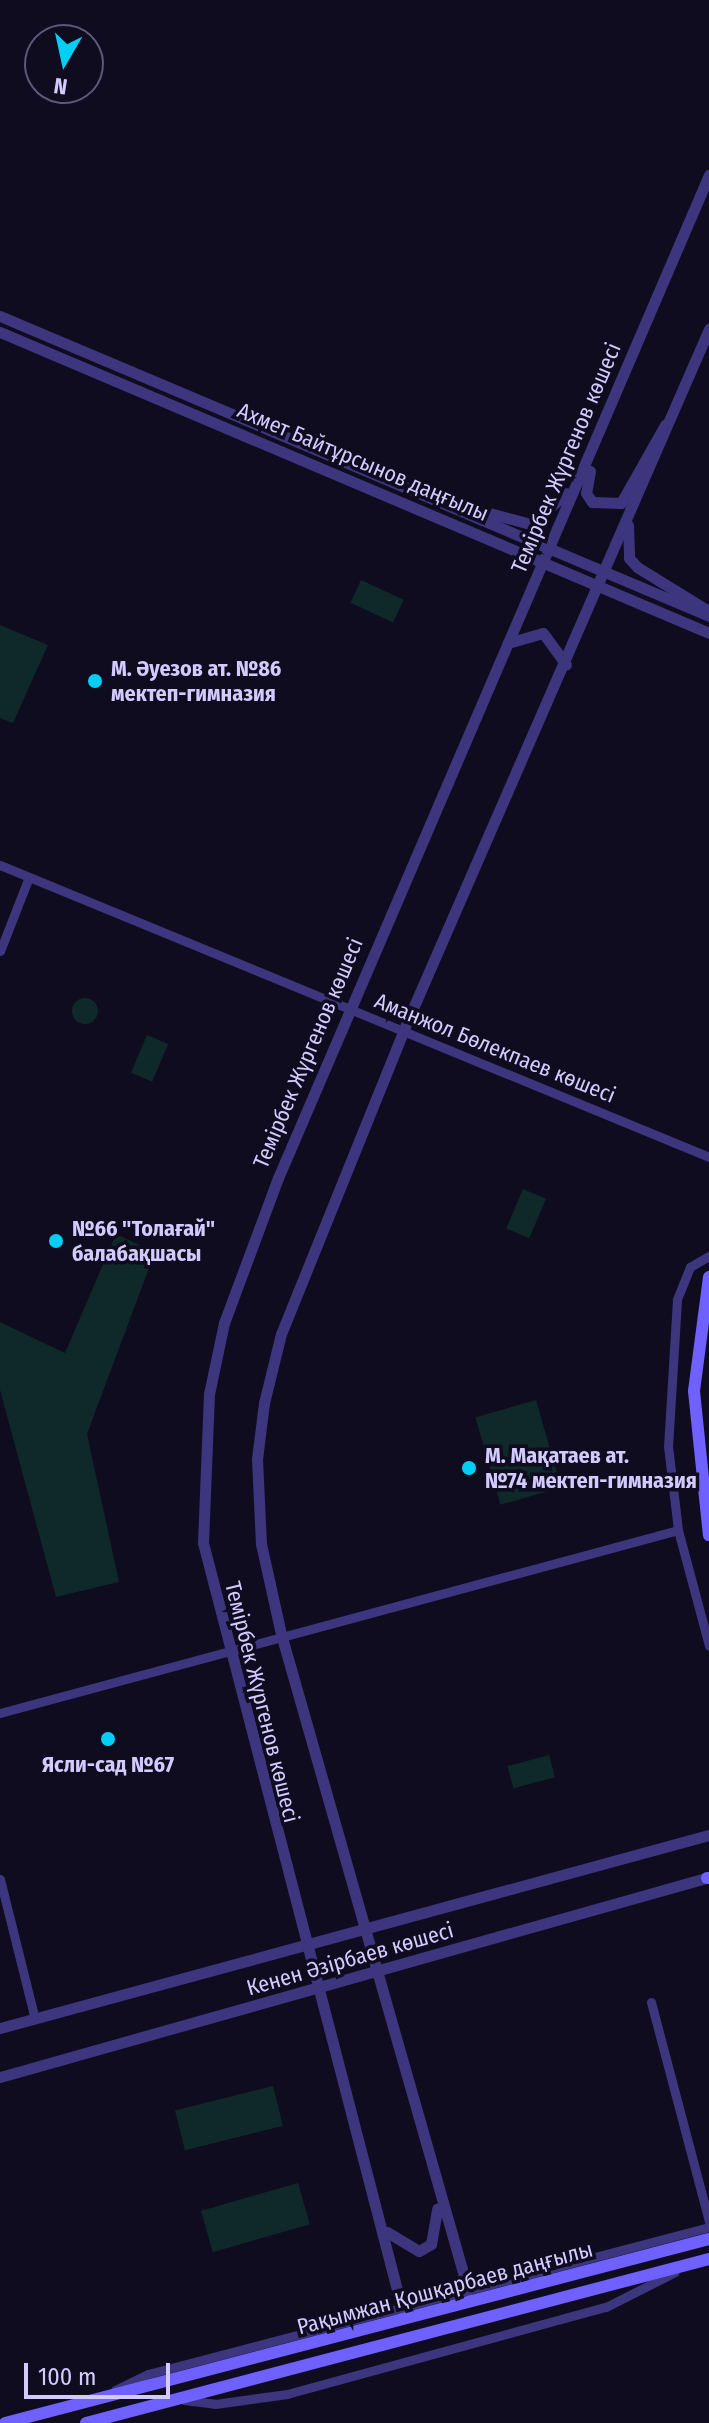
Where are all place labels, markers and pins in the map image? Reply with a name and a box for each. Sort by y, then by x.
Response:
place label: М. Әуезов ат. №86 мектеп-гимназия [111,655,281,706]
marker: М. Әуезов ат. №86 мектеп-гимназия [86,672,104,690]
place label: №66 "Толағай" балабақшасы [72,1215,215,1266]
marker: №66 "Толағай" балабақшасы [47,1232,65,1250]
place label: М. Мақатаев ат. №74 мектеп-гимназия [485,1442,697,1494]
marker: М. Мақатаев ат. №74 мектеп-гимназия [460,1459,478,1477]
marker: Ясли-сад №67 [99,1730,117,1748]
place label: Ясли-сад №67 [42,1752,174,1778]

